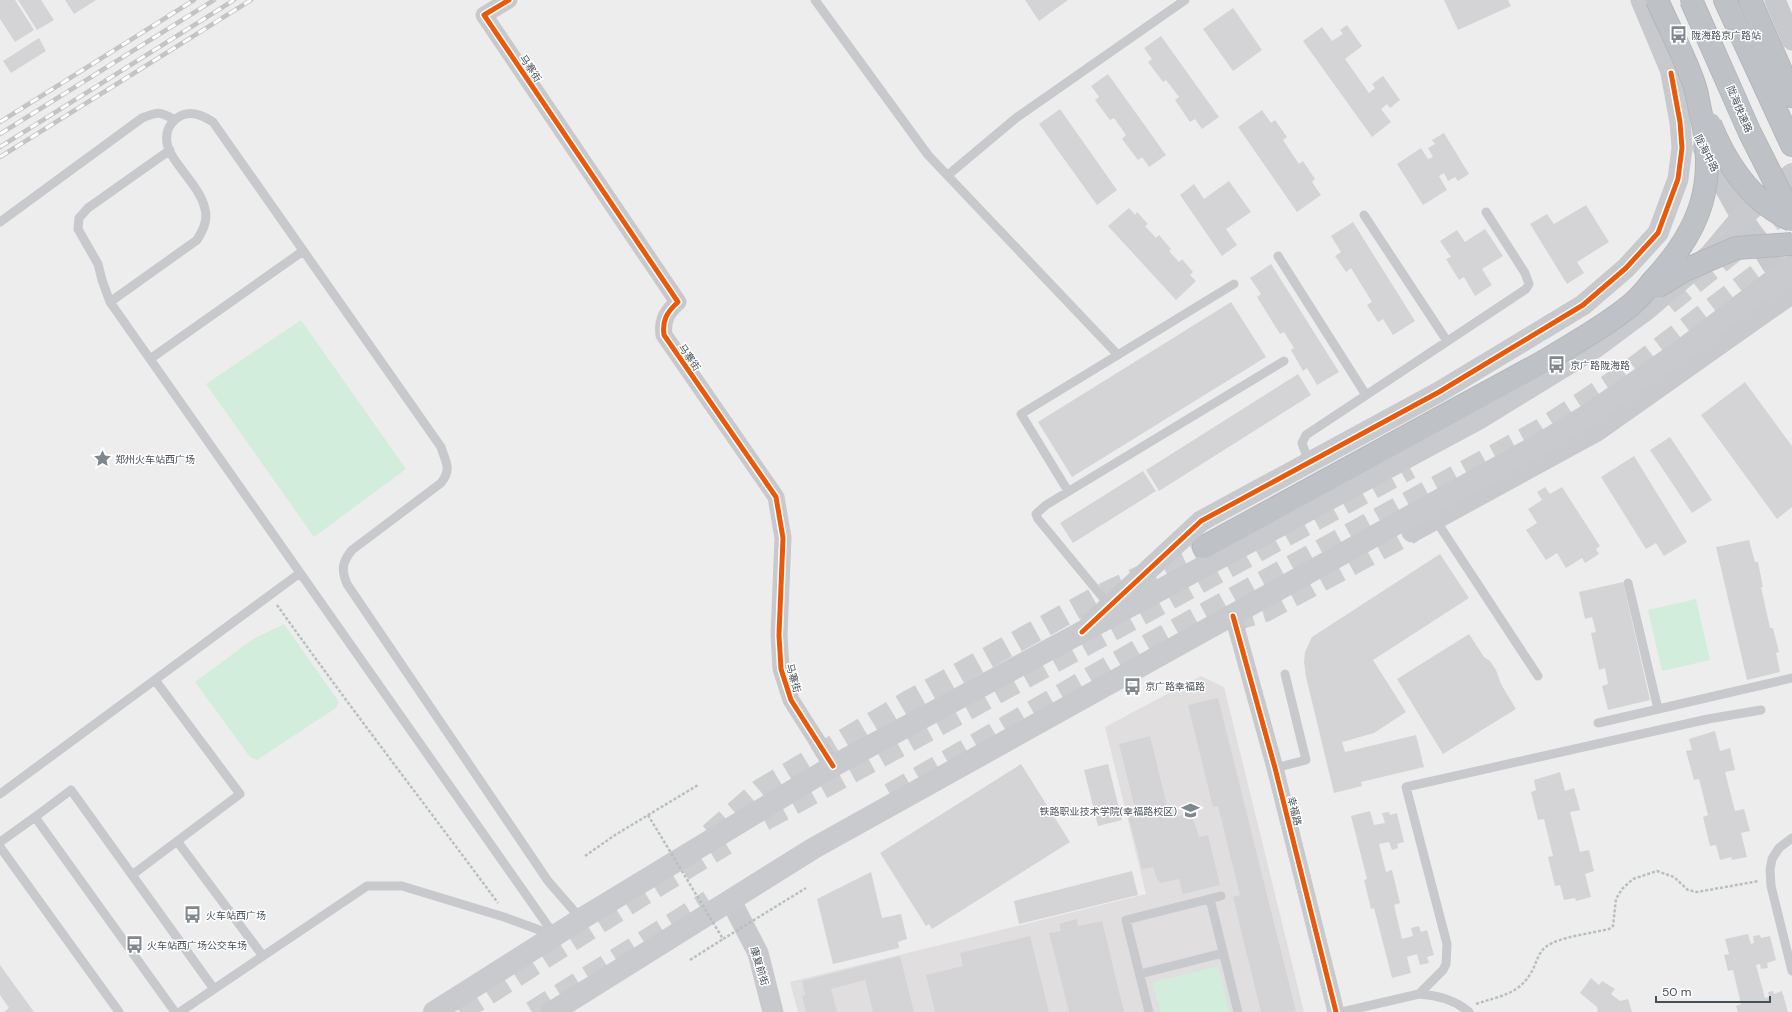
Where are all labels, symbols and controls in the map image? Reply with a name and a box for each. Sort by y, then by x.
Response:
bus stop icon: 陇海路京广路站 [1668,25,1688,45]
place label: 陇海路京广路站 [1691,29,1761,42]
street label: 马寨街 [517,52,544,84]
street label: 陇海快速路 [1724,84,1755,135]
street label: 陇海中路 [1692,132,1721,174]
street label: 马寨街 [676,341,704,373]
bus stop icon: 京广路陇海路 [1547,355,1567,375]
place label: 京广路陇海路 [1570,359,1630,372]
place icon: 郑州火车站西广场 [92,449,112,469]
place label: 郑州火车站西广场 [115,453,195,466]
street label: 马寨街 [783,662,804,694]
bus stop icon: 京广路幸福路 [1122,676,1142,696]
place label: 京广路幸福路 [1145,680,1205,693]
street label: 幸福路 [1285,795,1304,827]
school or university icon: 铁路职业技术学院(幸福路校区) [1180,801,1200,821]
place label: 铁路职业技术学院(幸福路校区) [1040,805,1177,818]
bus stop icon: 火车站西广场 [183,905,203,925]
place label: 火车站西广场 [206,909,266,922]
bus stop icon: 火车站西广场公交车场 [124,935,144,955]
place label: 火车站西广场公交车场 [147,939,247,952]
street label: 康复前街 [747,945,772,987]
scale bar [1656,978,1770,1004]
text: 50 m [1662,984,1691,1000]

